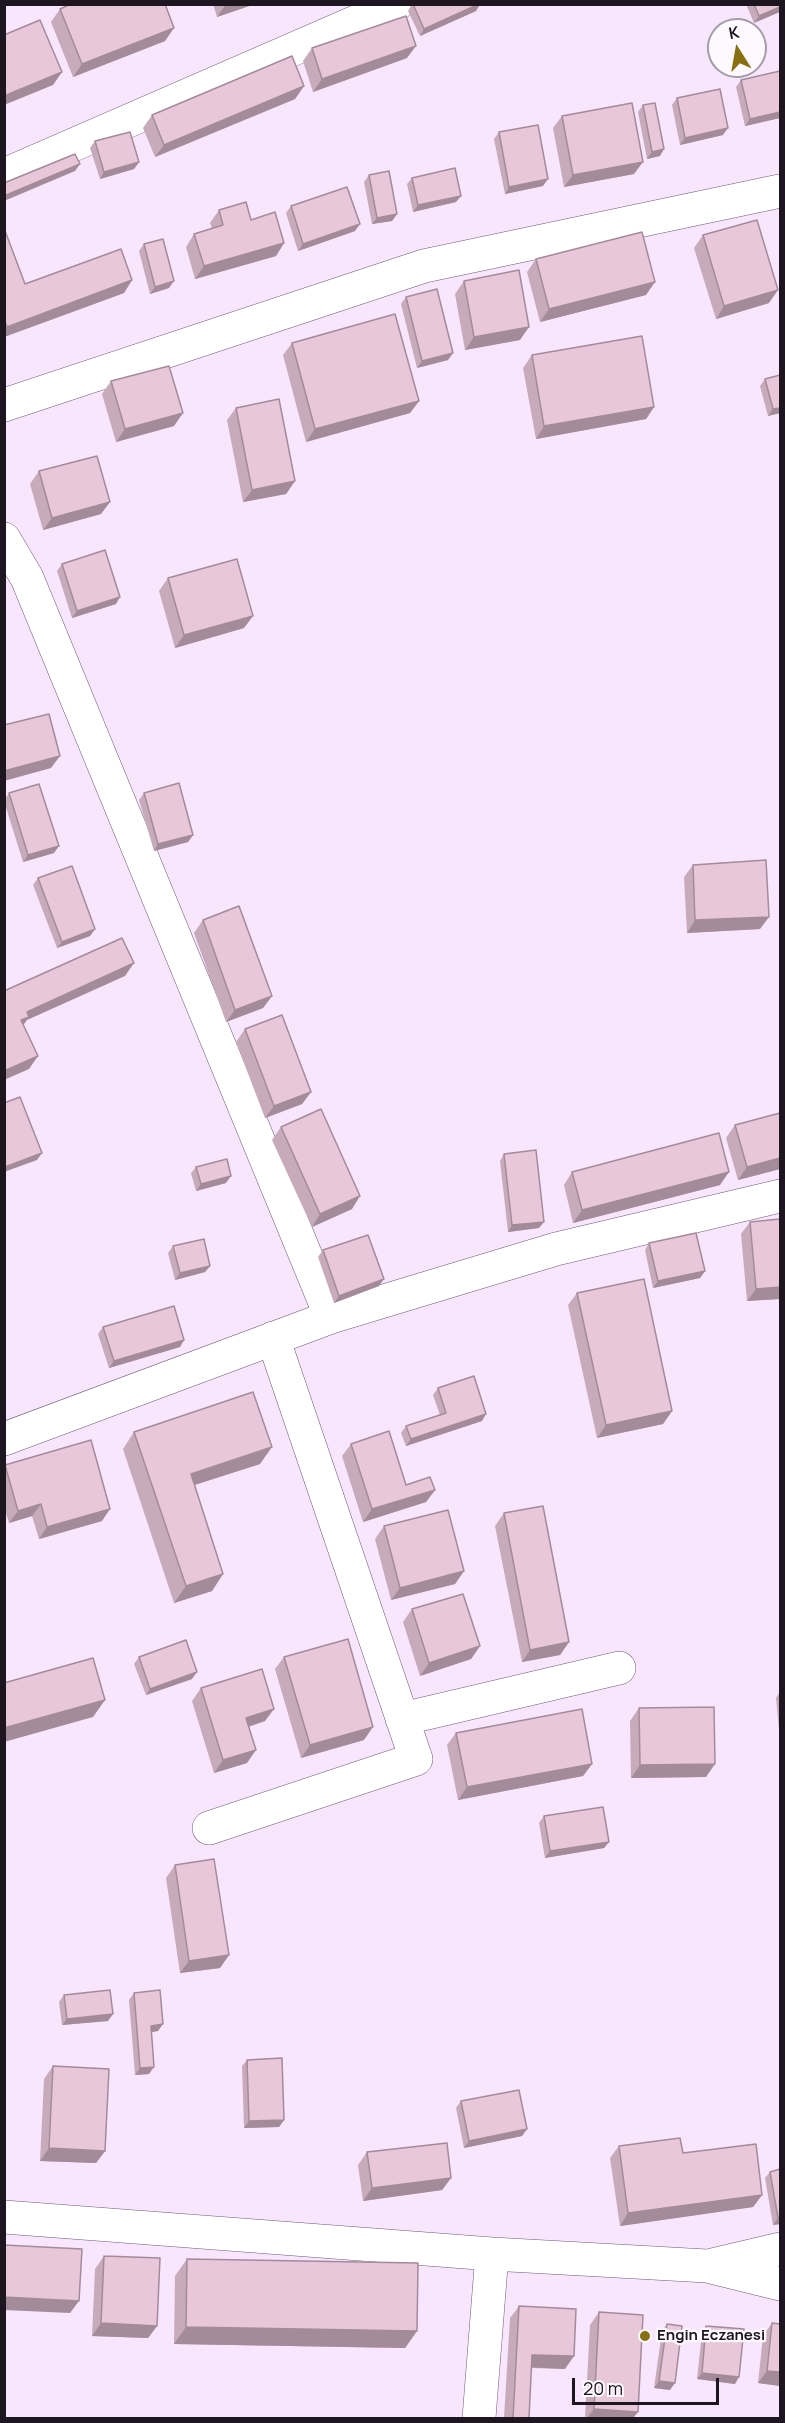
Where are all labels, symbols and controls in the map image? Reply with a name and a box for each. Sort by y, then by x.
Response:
north arrow [707,18,767,78]
text: K [727,21,741,44]
place label: Engin Eczanesi [657,2327,765,2345]
marker: Engin Eczanesi [638,2329,652,2343]
scale bar [575,2366,722,2404]
text: 20 m [583,2376,623,2400]

